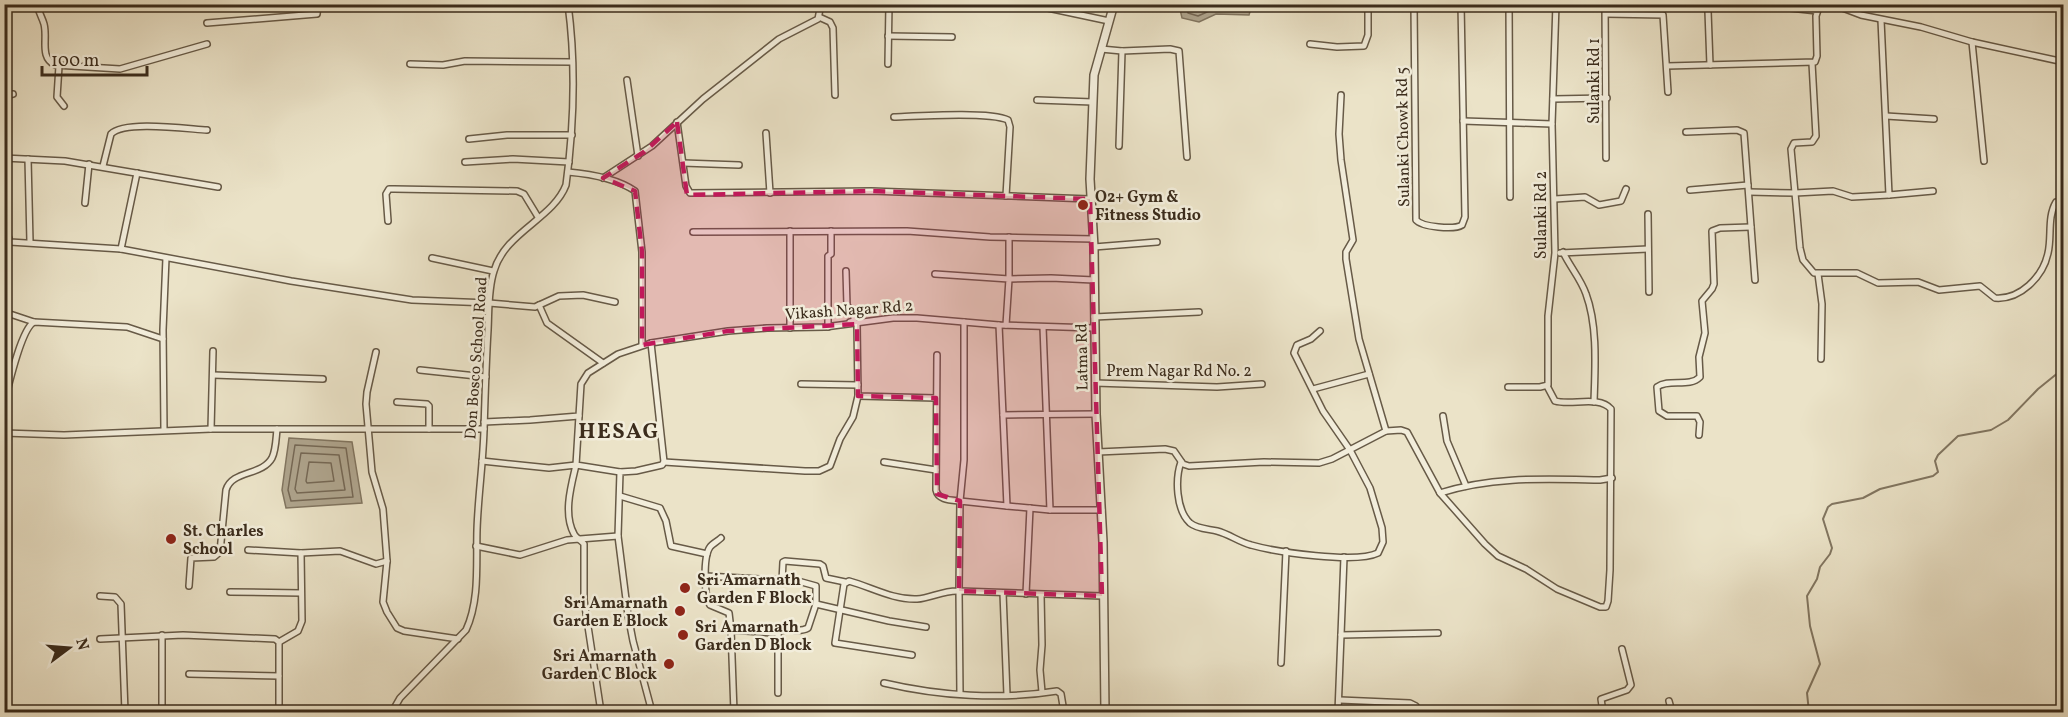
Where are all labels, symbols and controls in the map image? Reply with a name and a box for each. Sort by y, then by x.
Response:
street label: Sulanki Rd 1 [1584,38,1606,124]
scale bar [42,39,147,77]
text: 100 m [51,49,100,74]
street label: Sulanki Chowk Rd 5 [1392,67,1416,207]
street label: Sulanki Rd 2 [1531,171,1553,259]
place label: O2+ Gym & Fitness Studio [1095,187,1201,227]
marker: O2+ Gym & Fitness Studio [1076,198,1090,212]
street label: Don Bosco School Road [460,276,494,440]
street label: Vikash Nagar Rd 2 [784,296,914,326]
street label: Latma Rd [1071,323,1095,391]
street label: Prem Nagar Rd No. 2 [1106,361,1252,383]
district label: HESAG [578,417,660,448]
place label: St. Charles School [183,521,264,561]
marker: St. Charles School [164,532,178,546]
place label: Sri Amarnath Garden F Block [697,570,812,610]
marker: Sri Amarnath Garden F Block [678,581,692,595]
place label: Sri Amarnath Garden E Block [553,593,668,633]
marker: Sri Amarnath Garden E Block [673,604,687,618]
place label: Sri Amarnath Garden D Block [695,617,812,657]
north arrow [39,618,99,678]
marker: Sri Amarnath Garden D Block [676,628,690,642]
text: N [69,636,94,653]
place label: Sri Amarnath Garden C Block [542,646,657,686]
marker: Sri Amarnath Garden C Block [662,657,676,671]

